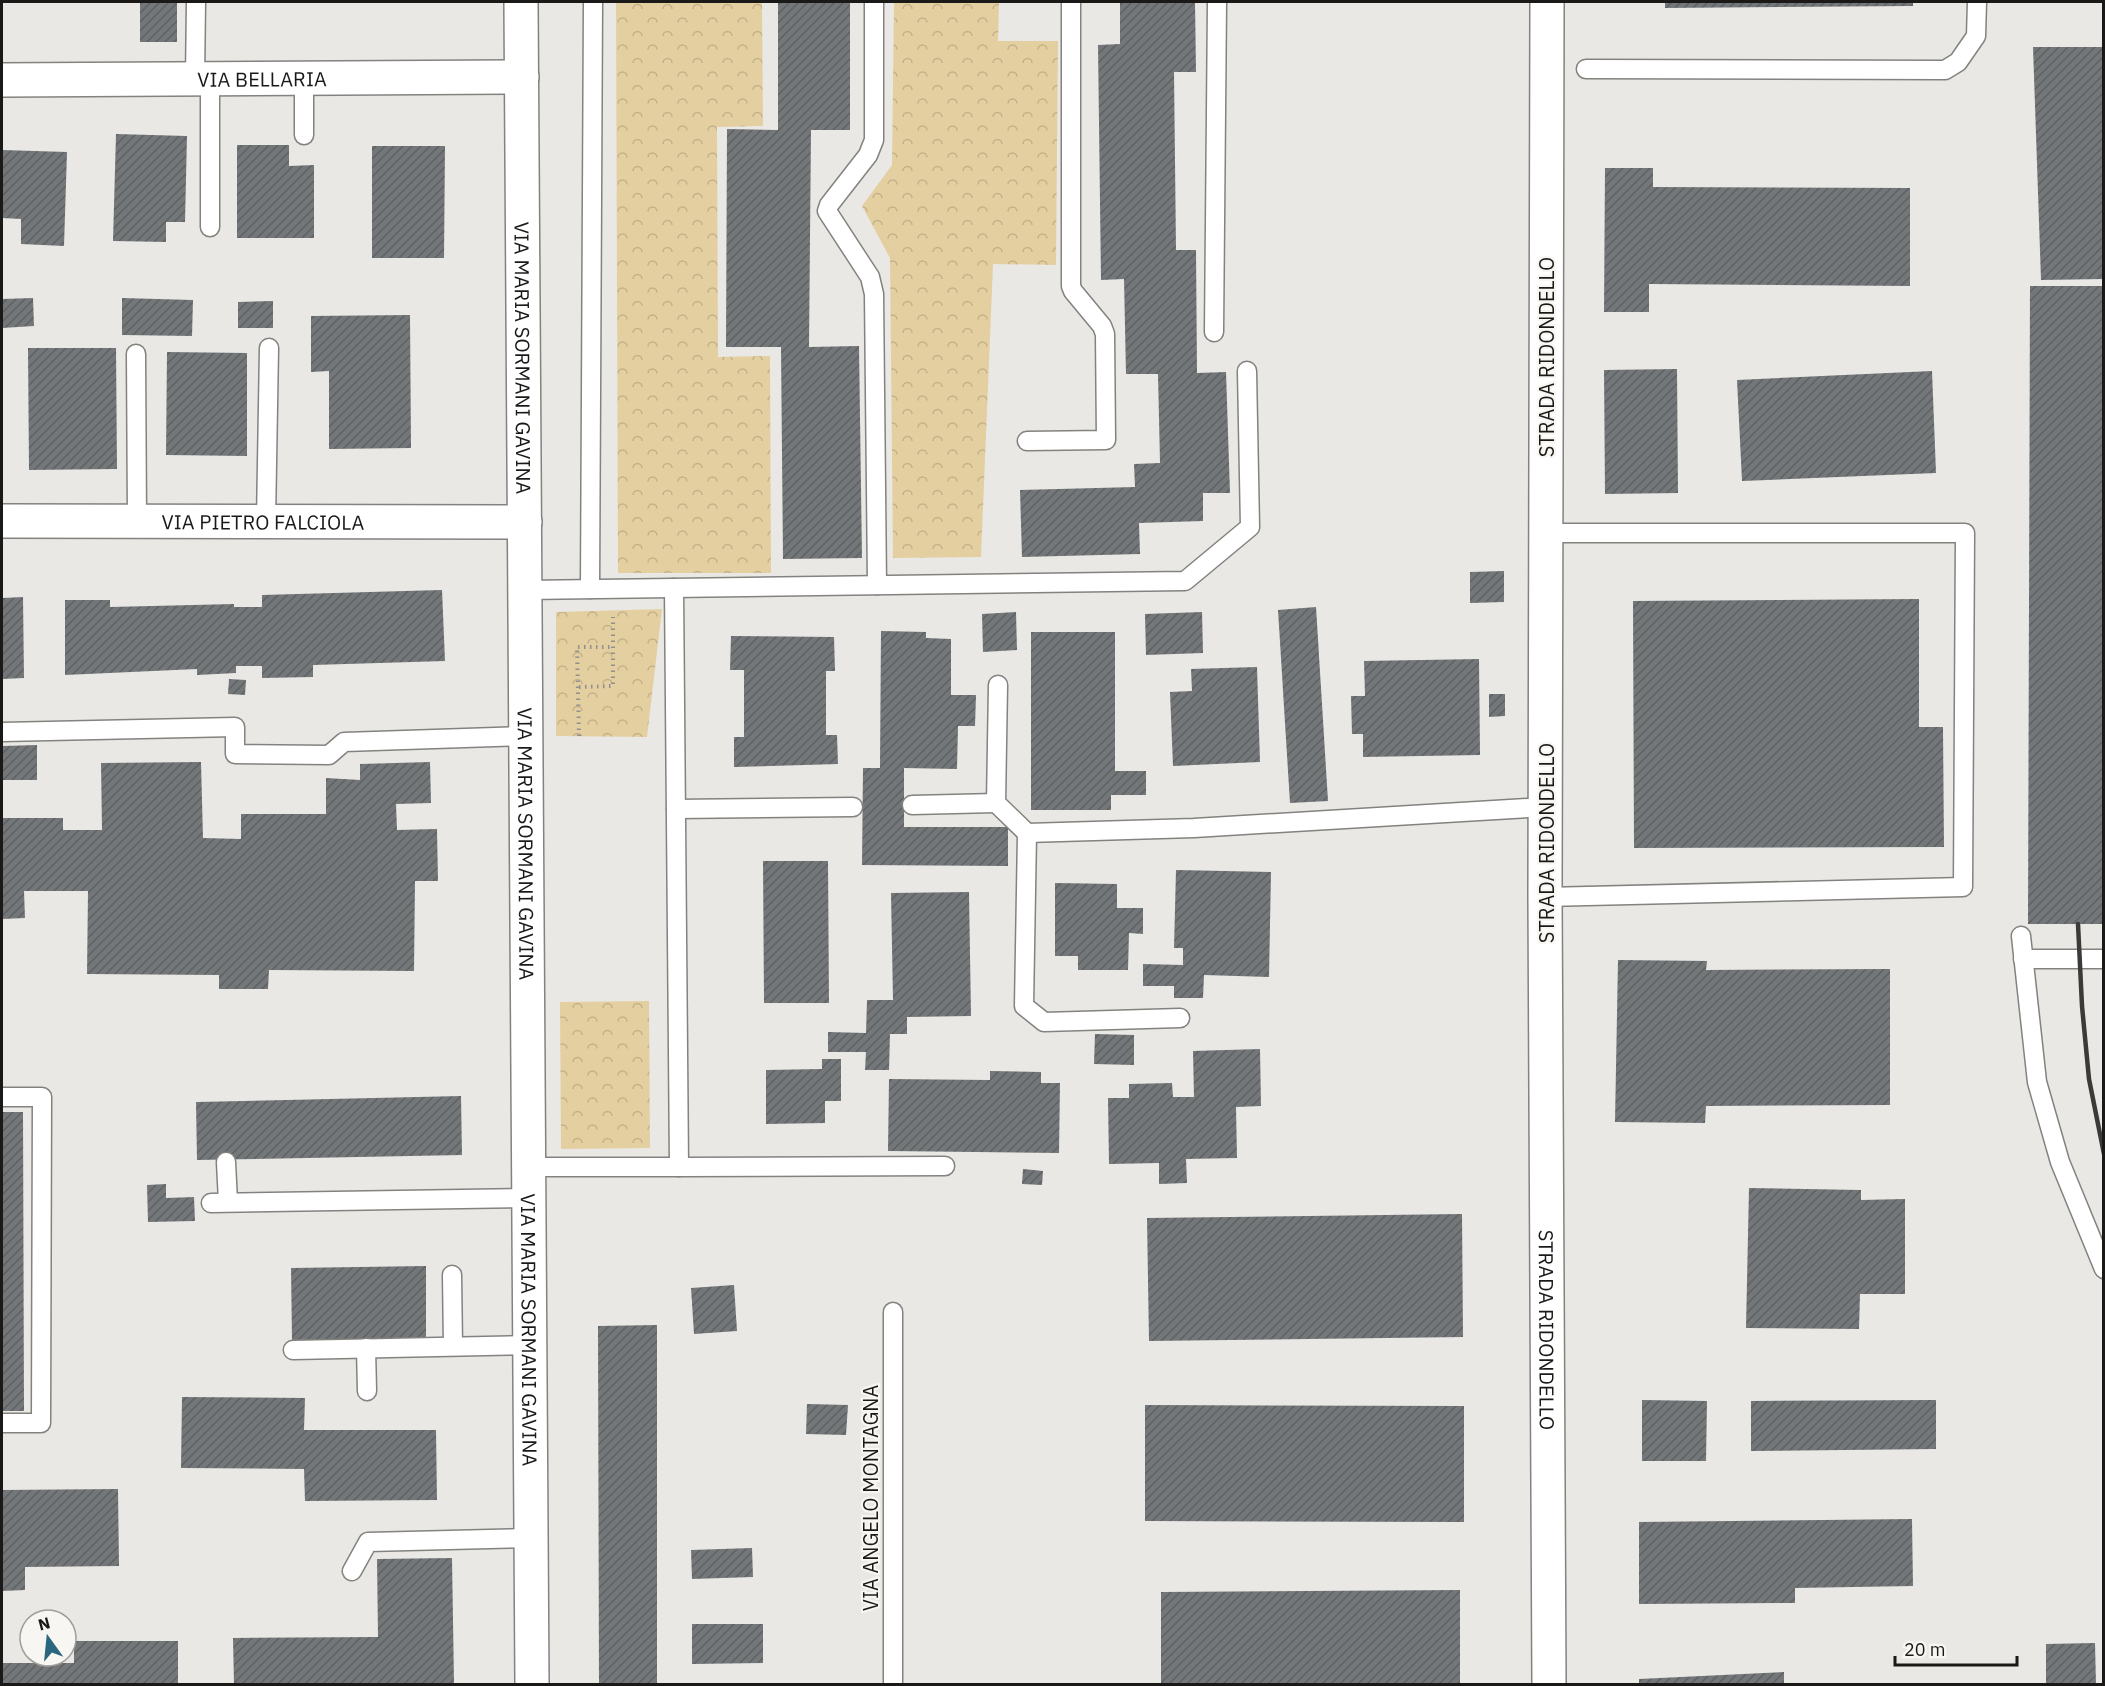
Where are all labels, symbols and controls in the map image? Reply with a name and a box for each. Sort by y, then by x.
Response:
street label: VIA BELLARIA [197,65,327,92]
street label: VIA MARIA SORMANI GAVINA [509,221,538,495]
street label: STRADA RIDONDELLO [1533,257,1560,457]
street label: VIA PIETRO FALCIOLA [162,508,365,535]
street label: VIA MARIA SORMANI GAVINA [512,707,541,981]
street label: STRADA RIDONDELLO [1533,743,1560,943]
street label: VIA MARIA SORMANI GAVINA [515,1193,544,1467]
street label: STRADA RIDONDELLO [1533,1230,1561,1430]
street label: VIA ANGELO MONTAGNA [857,1385,884,1611]
north arrow [18,1608,78,1668]
text: N [36,1612,52,1635]
scale bar [1895,1629,2016,1667]
text: 20 m [1904,1638,1946,1661]

